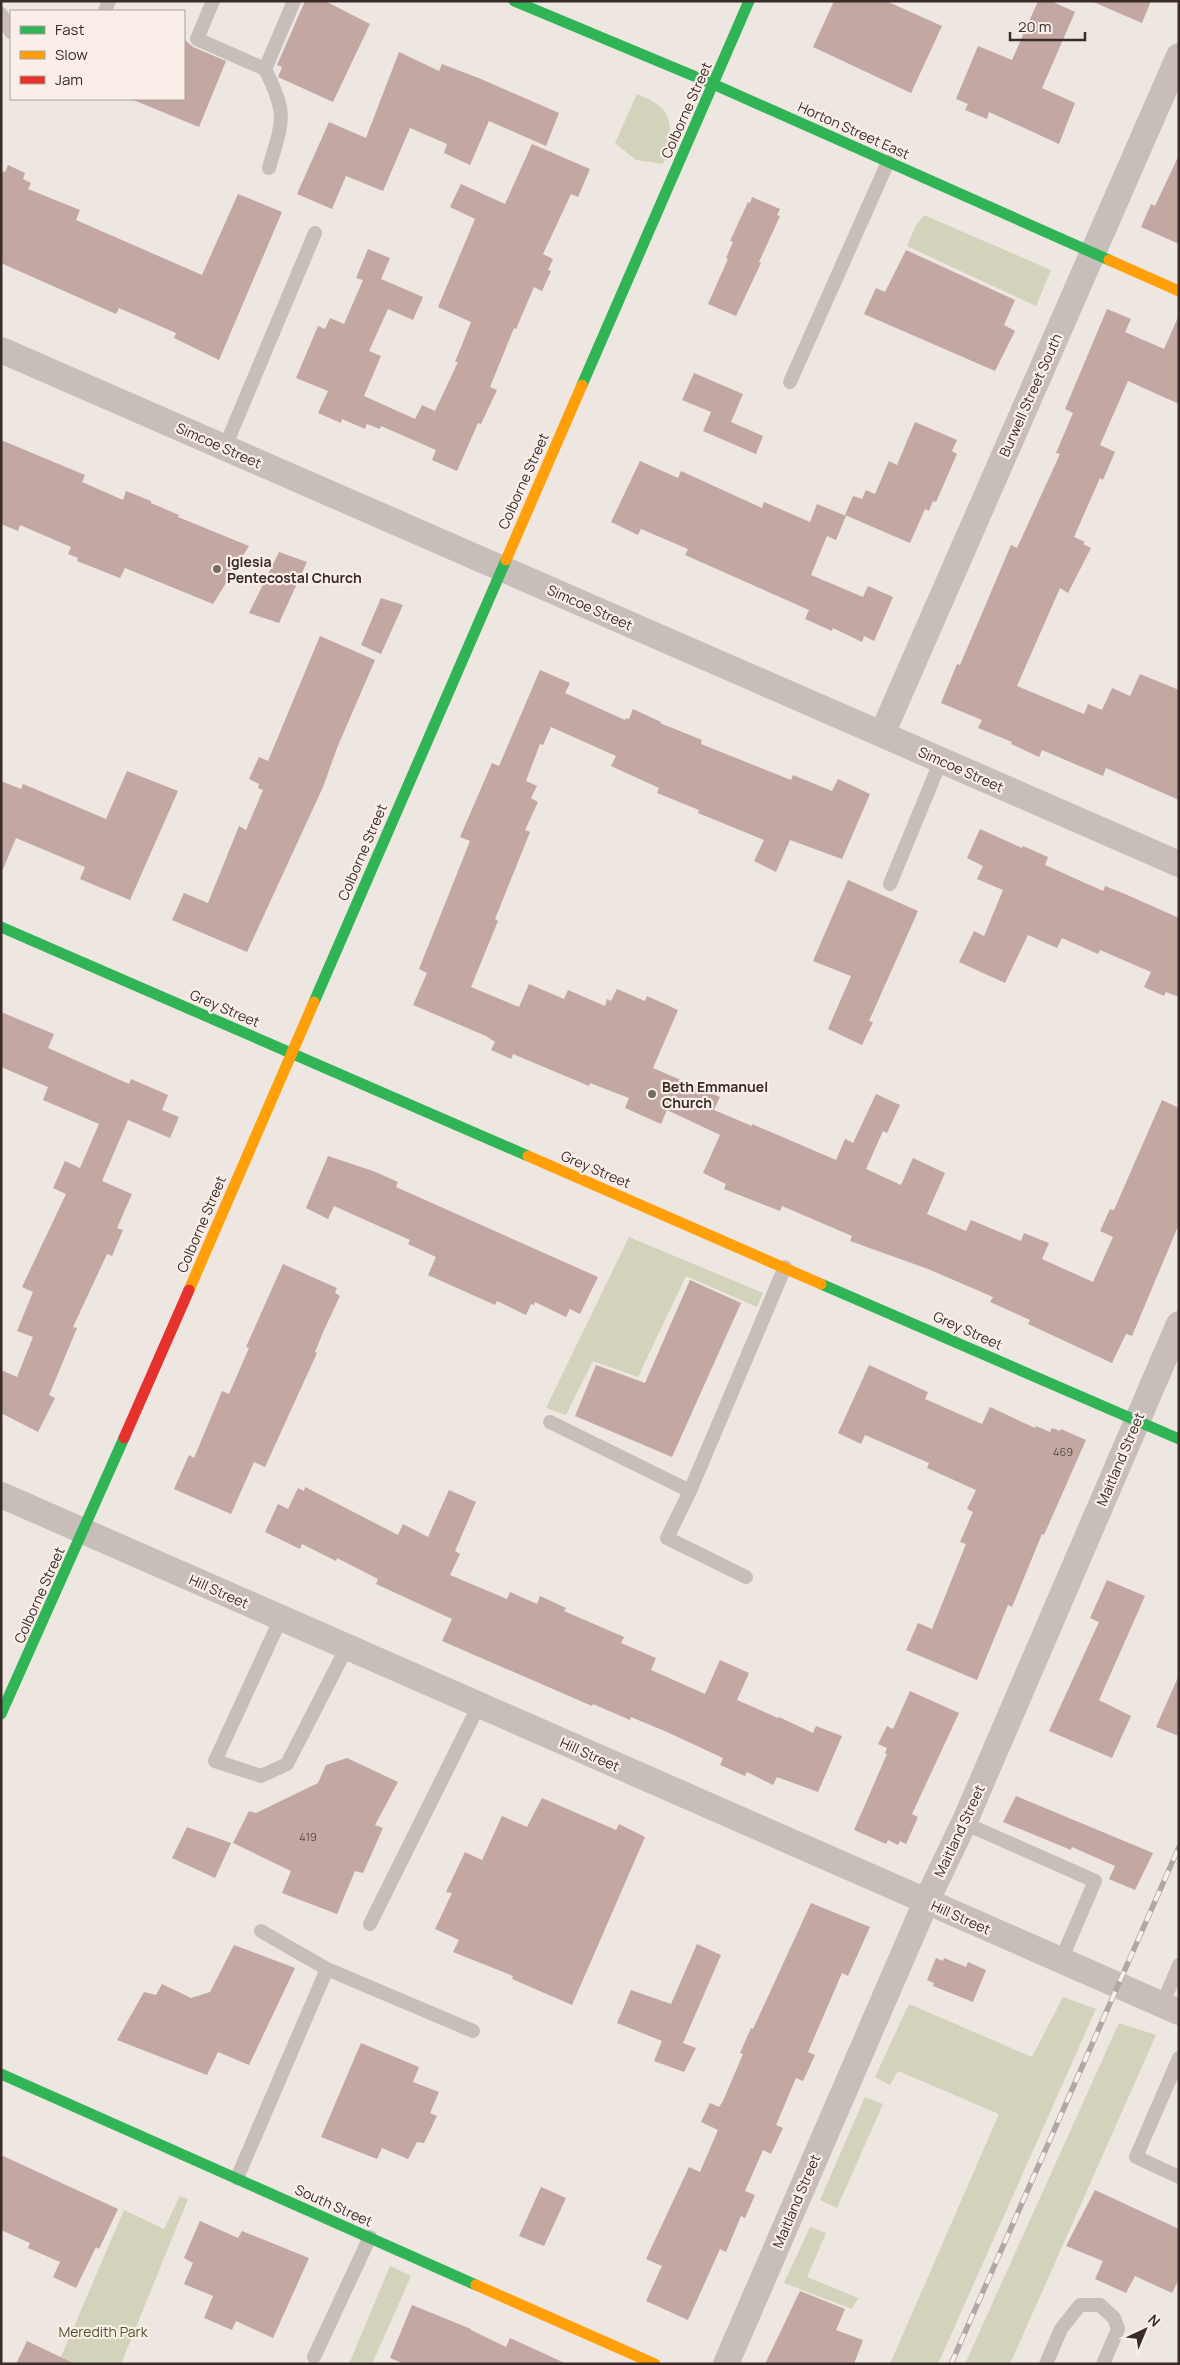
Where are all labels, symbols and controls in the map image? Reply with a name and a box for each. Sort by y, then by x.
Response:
legend [10,10,185,100]
scale bar [1010,10,1085,42]
text: 20 m [1018,16,1051,37]
text: Fast [55,19,84,40]
text: Slow [55,44,88,65]
street label: Colborne Street [656,58,716,161]
text: Jam [55,69,83,90]
street label: Horton Street East [795,97,913,163]
street label: Burwell Street South [994,330,1066,460]
street label: Simcoe Street [173,418,265,472]
street label: Colborne Street [493,429,553,532]
place label: Iglesia Pentecostal Church [227,552,362,587]
marker: Iglesia Pentecostal Church [211,563,223,575]
street label: Simcoe Street [544,580,636,634]
street label: Simcoe Street [915,742,1007,796]
street label: Colborne Street [333,800,391,903]
street label: Grey Street [187,985,263,1031]
place label: Beth Emmanuel Church [662,1077,768,1112]
marker: Beth Emmanuel Church [646,1088,658,1100]
street label: Grey Street [558,1146,634,1192]
street label: Colborne Street [172,1172,230,1275]
street label: Grey Street [930,1306,1006,1354]
street label: Maitland Street [1092,1409,1148,1509]
house number: 469 [1053,1444,1073,1459]
street label: Colborne Street [9,1543,69,1646]
street label: Hill Street [186,1569,252,1613]
street label: Hill Street [557,1732,623,1776]
street label: Maitland Street [929,1781,989,1880]
house number: 419 [299,1829,317,1844]
street label: Hill Street [928,1895,994,1939]
street label: Maitland Street [768,2151,824,2251]
street label: South Street [292,2179,376,2231]
north arrow [1120,2305,1170,2355]
text: N [1144,2310,1165,2331]
park label: Meredith Park [58,2322,149,2341]

